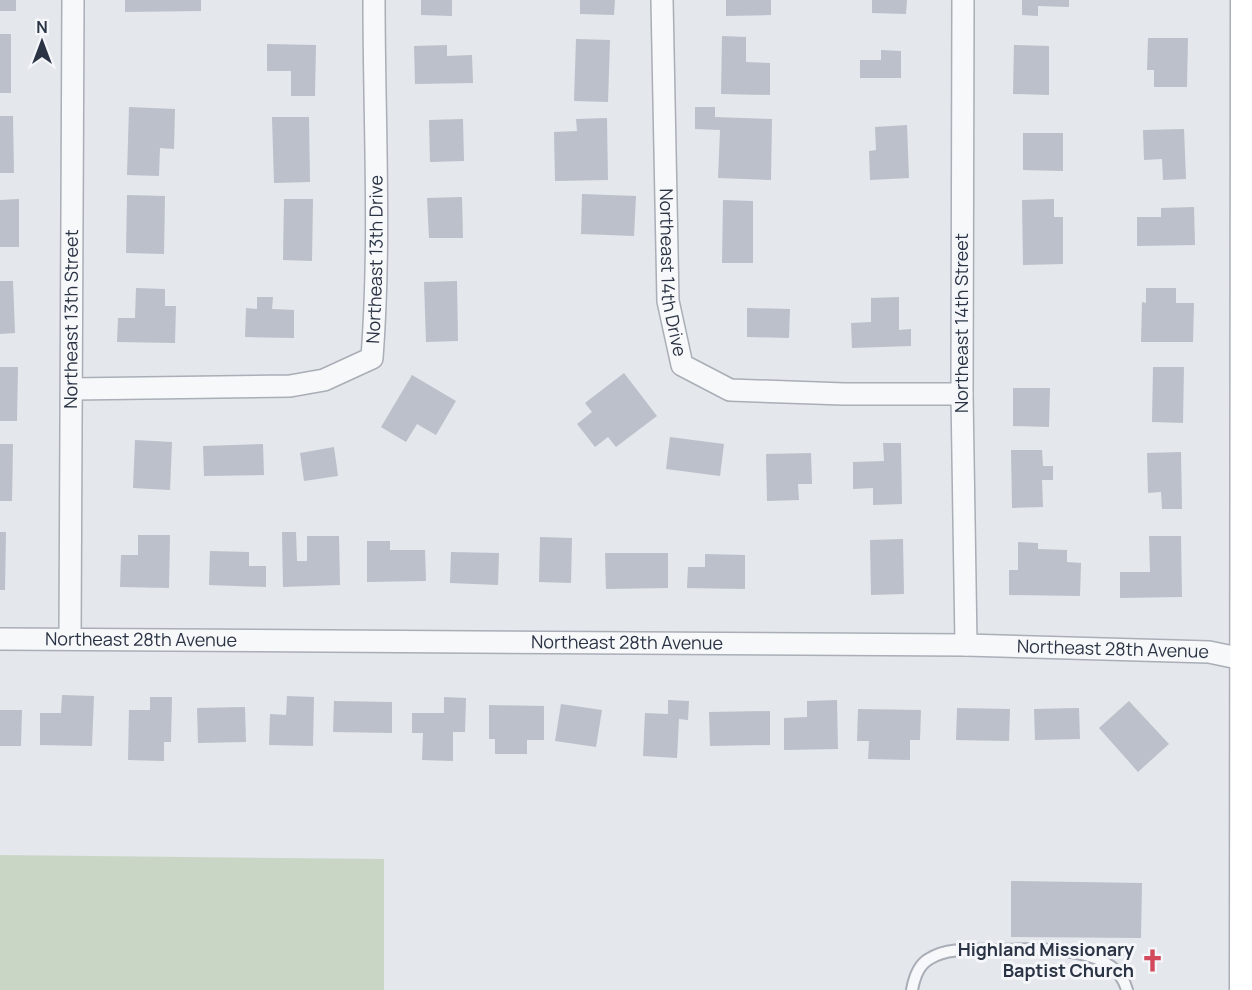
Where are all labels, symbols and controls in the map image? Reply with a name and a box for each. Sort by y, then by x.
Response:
north arrow [12,12,72,72]
text: N [36,16,48,38]
street label: Northeast 13th Drive [360,175,388,344]
street label: Northeast 14th Drive [655,188,693,359]
street label: Northeast 13th Street [58,229,83,409]
street label: Northeast 14th Street [949,233,973,413]
street label: Northeast 28th Avenue [45,626,237,651]
street label: Northeast 28th Avenue [531,629,723,654]
street label: Northeast 28th Avenue [1017,633,1209,663]
place label: Highland Missionary Baptist Church [958,937,1134,982]
church icon: Highland Missionary Baptist Church [1139,947,1165,973]

